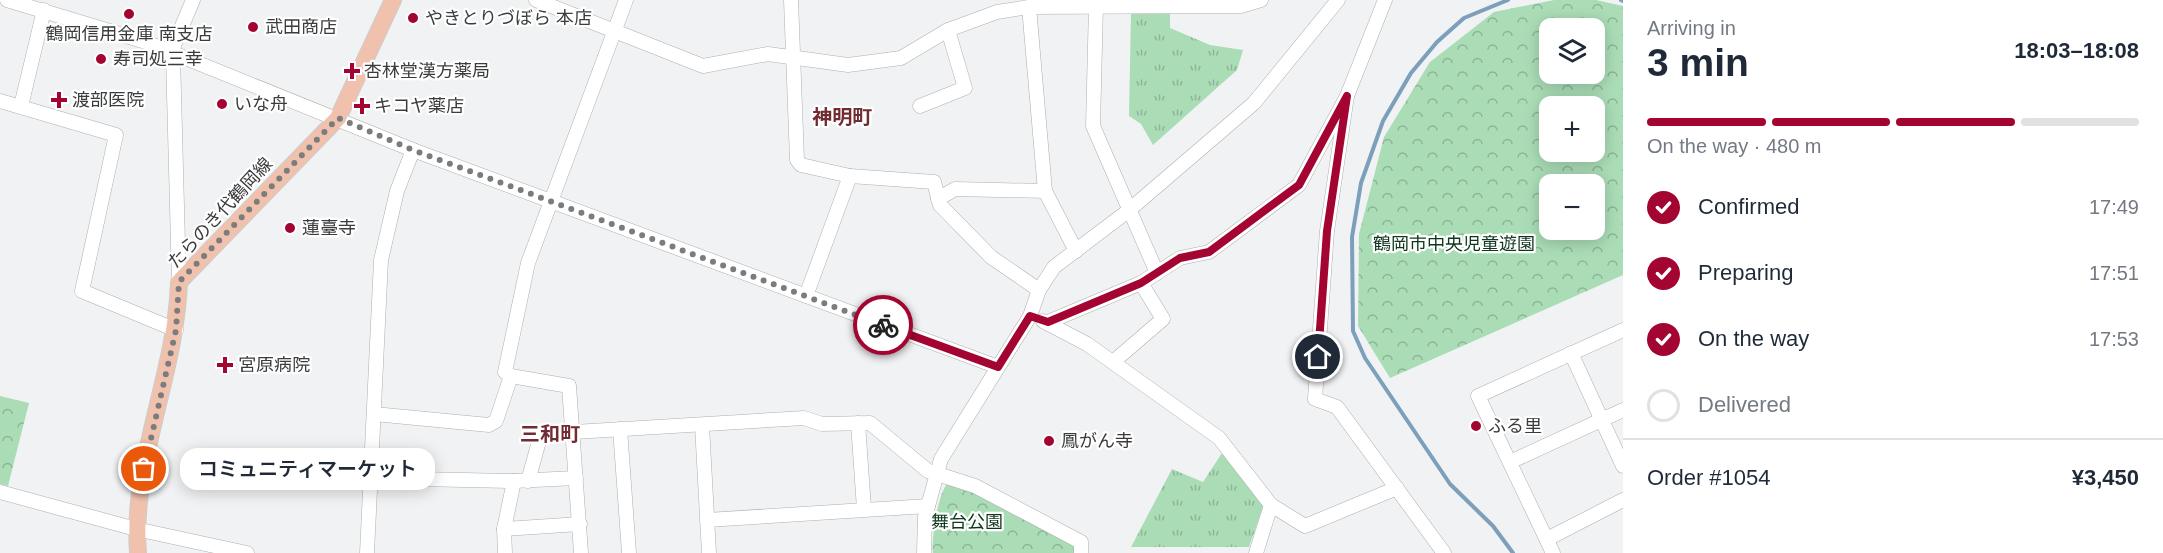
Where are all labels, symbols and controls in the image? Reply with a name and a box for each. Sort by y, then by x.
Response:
marker: 鶴岡信用金庫 南支店 [122,7,136,21]
place label: やきとりづぼら 本店 [425,8,592,28]
marker: やきとりづぼら 本店 [406,11,420,25]
place label: 武田商店 [265,17,337,37]
text: Arriving in [1647,17,1736,39]
map controls [1539,18,1605,240]
button: layers [1539,18,1605,84]
marker: 武田商店 [246,20,260,34]
place label: 鶴岡信用金庫 南支店 [45,24,213,44]
text: 18:03–18:08 [2014,38,2139,63]
text: 3 min [1647,41,1749,84]
place label: 寿司処三幸 [113,49,203,69]
marker: 寿司処三幸 [94,52,108,66]
place label: 杏林堂漢方薬局 [364,61,490,81]
marker: 杏林堂漢方薬局 [345,64,359,78]
place label: 渡部医院 [72,90,144,110]
marker: 渡部医院 [50,91,68,109]
place label: いな舟 [234,94,288,114]
place label: キコヤ薬店 [374,96,464,116]
button: + [1539,96,1605,162]
marker: いな舟 [215,97,229,111]
marker: キコヤ薬店 [355,99,369,113]
district label: 神明町 [812,106,872,128]
text: On the way · 480 m [1647,135,1822,157]
street label: たらのき代鶴岡線 [164,154,276,272]
button: − [1539,174,1605,240]
icon: check [1647,191,1680,224]
text: Confirmed [1698,194,1799,219]
text: 17:49 [2089,196,2139,218]
place label: 蓮臺寺 [302,218,356,238]
marker: 蓮臺寺 [283,221,297,235]
park label: 鶴岡市中央児童遊園 [1373,234,1535,254]
icon: check [1647,257,1680,290]
text: Preparing [1698,260,1793,285]
text: 17:51 [2089,262,2139,284]
courier [853,295,913,355]
icon: bike [867,309,900,342]
icon: check [1647,323,1680,356]
text: On the way [1698,326,1809,351]
text: 17:53 [2089,328,2139,350]
pin [1292,331,1343,382]
icon: home [1301,340,1334,373]
place label: 宮原病院 [238,355,310,375]
marker: 宮原病院 [216,356,234,374]
text: Delivered [1698,392,1791,417]
place label: ふる里 [1488,416,1542,436]
marker: ふる里 [1469,419,1483,433]
district label: 三和町 [520,423,580,445]
place label: 鳳がん寺 [1061,431,1133,451]
marker: 鳳がん寺 [1042,434,1056,448]
pin [118,443,169,494]
callout: コミュニティマーケット [180,448,435,490]
icon: bag [127,452,160,485]
text: コミュニティマーケット [198,458,417,480]
text: Order #1054 [1647,465,1771,490]
text: ¥3,450 [2072,465,2139,490]
park label: 舞台公園 [931,512,1003,532]

